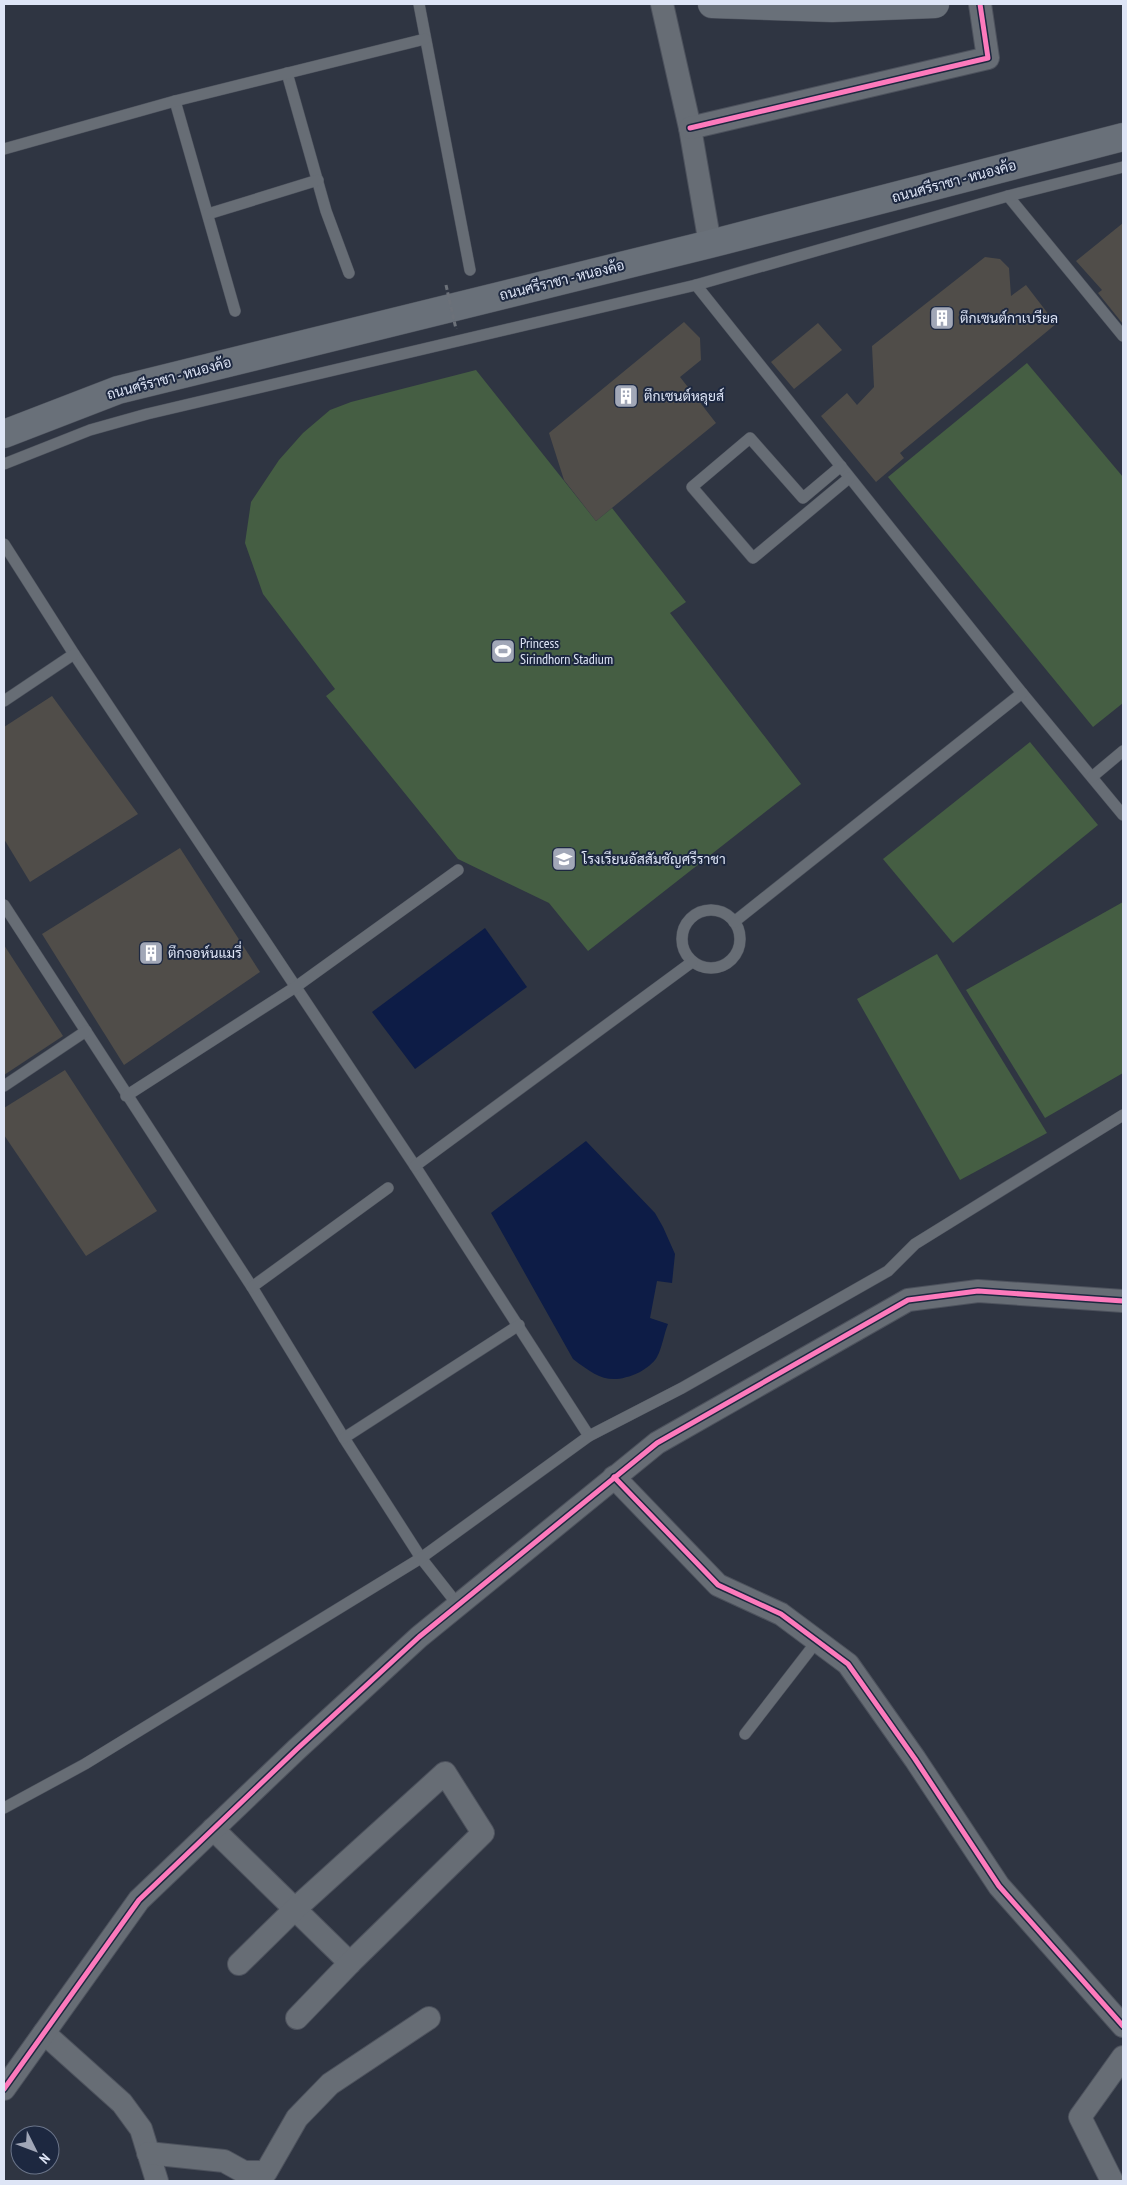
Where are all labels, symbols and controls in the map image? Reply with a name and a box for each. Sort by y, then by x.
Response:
street label: ถนนศรีราชา - หนองค้อ [890,156,1018,206]
street label: ถนนศรีราชา - หนองค้อ [498,256,626,304]
building icon: ตึกเซนต์กาเบรียล [929,305,955,331]
place label: ตึกเซนต์กาเบรียล [960,309,1058,327]
street label: ถนนศรีราชา - หนองค้อ [105,353,233,403]
building icon: ตึกเซนต์หลุยส์ [613,383,639,409]
place label: ตึกเซนต์หลุยส์ [644,387,724,406]
place label: Princess Sirindhorn Stadium [520,634,613,668]
sports icon: Princess Sirindhorn Stadium [490,638,516,664]
school or university icon: โรงเรียนอัสสัมชัญศรีราชา [551,846,577,872]
place label: โรงเรียนอัสสัมชัญศรีราชา [581,850,726,868]
building icon: ตึกจอห์นแมรี่ [138,940,164,966]
place label: ตึกจอห์นแมรี่ [168,941,242,962]
north arrow [10,2125,60,2175]
text: N [35,2150,54,2168]

